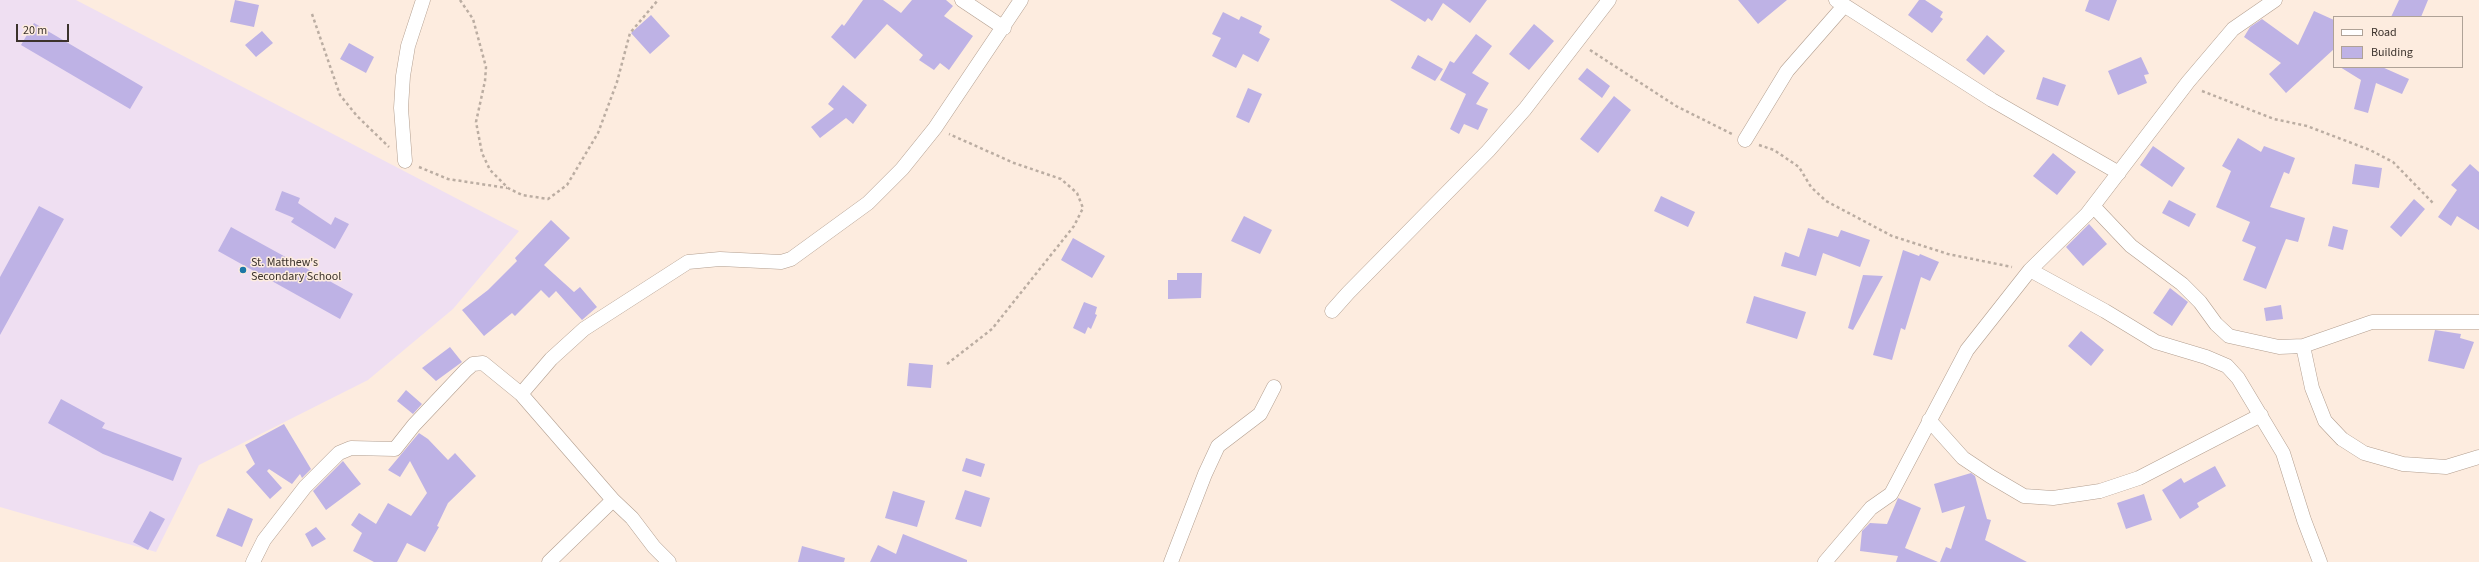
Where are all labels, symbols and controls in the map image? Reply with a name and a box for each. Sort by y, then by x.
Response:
scale bar [18,16,71,42]
legend [2333,16,2463,68]
text: 20 m [23,22,47,39]
text: Road [2371,24,2397,41]
text: Building [2371,44,2413,61]
place label: St. Matthew's Secondary School [251,256,341,284]
marker: St. Matthew's Secondary School [238,265,248,275]

